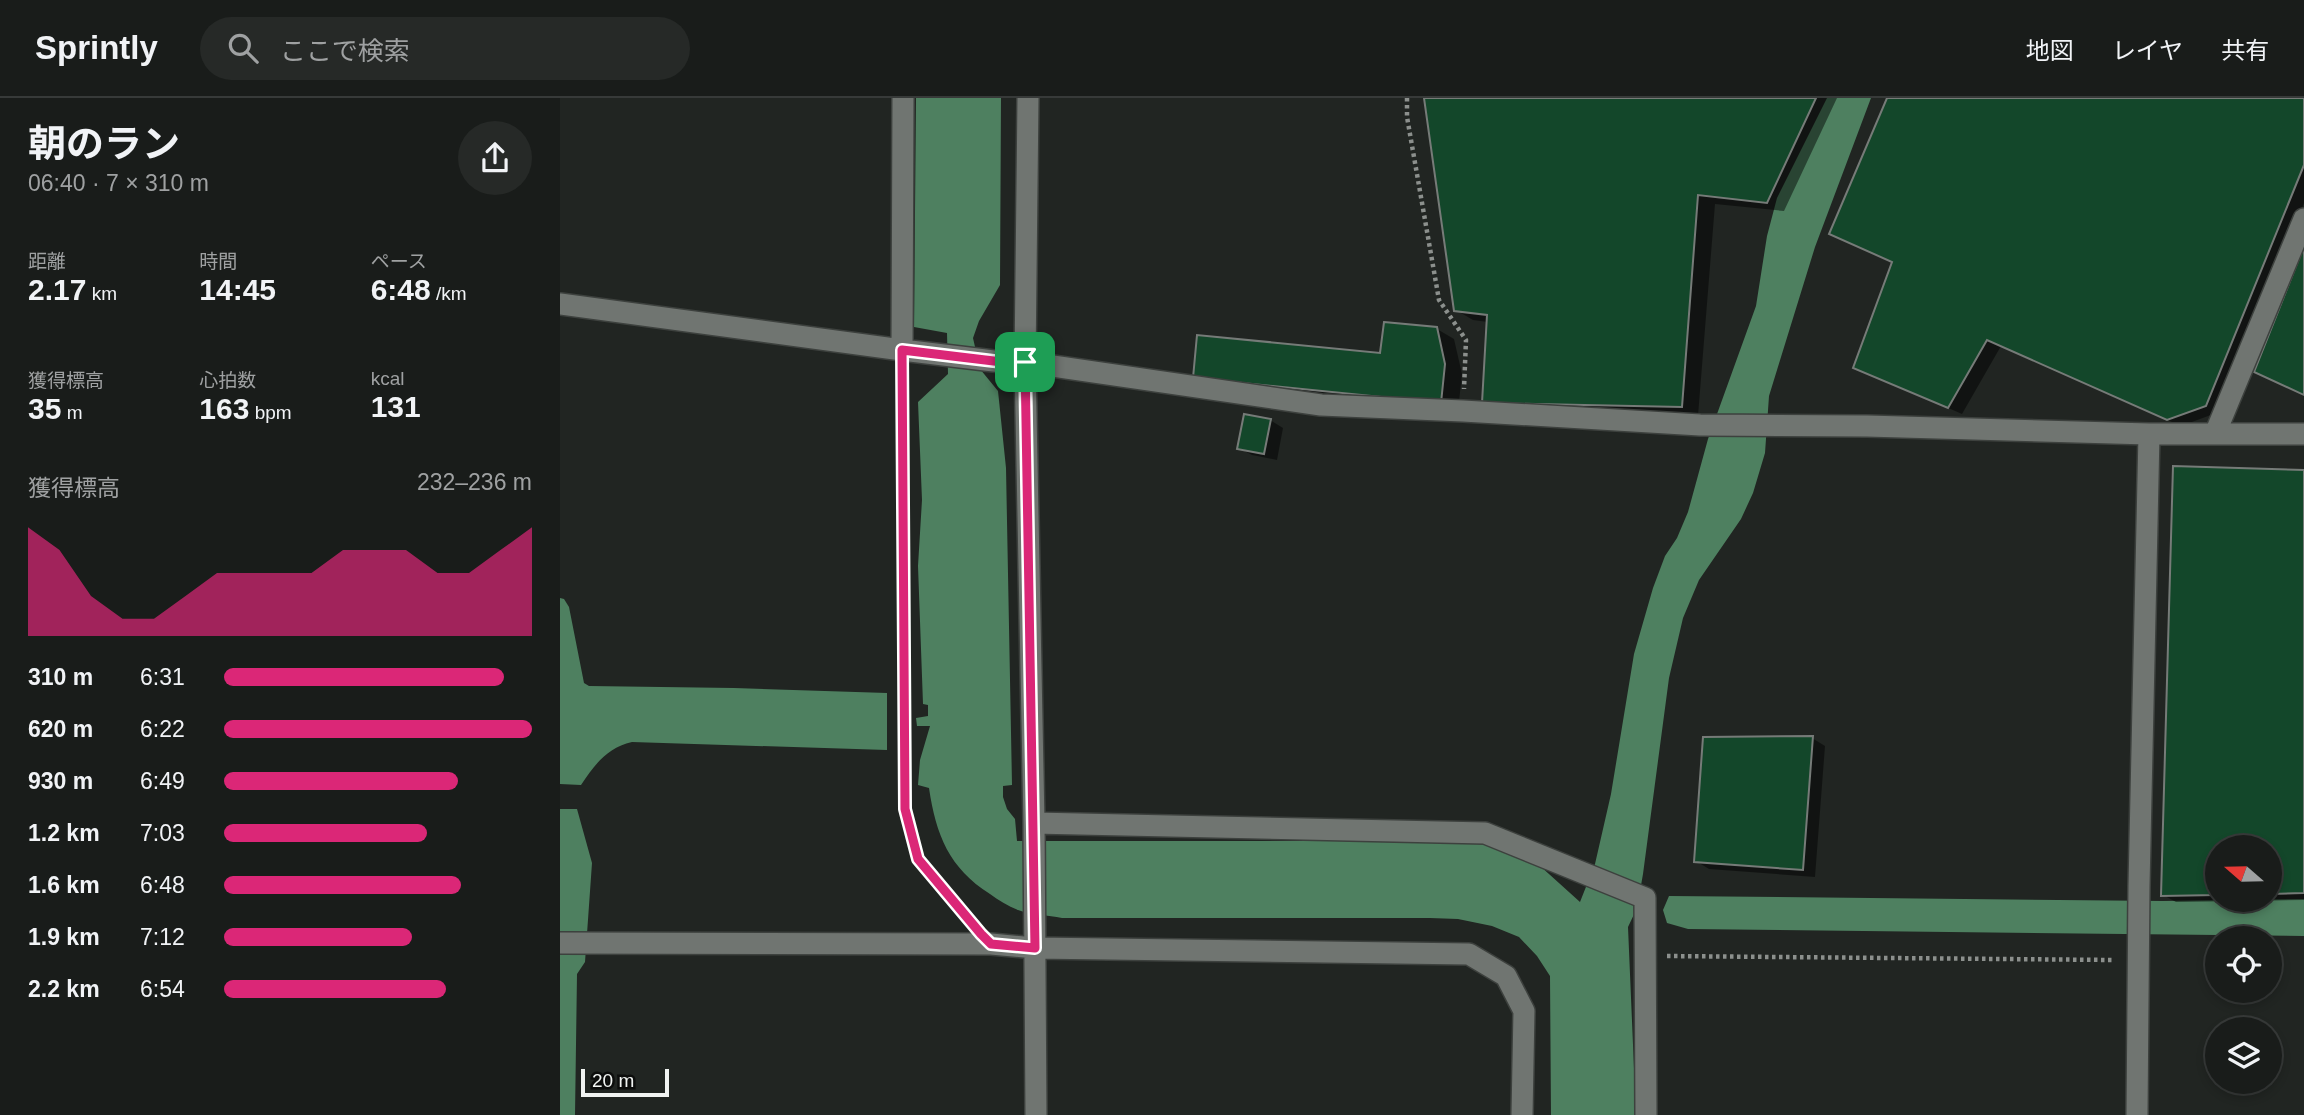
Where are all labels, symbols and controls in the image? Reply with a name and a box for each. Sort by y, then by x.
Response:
search box [200,17,690,80]
text: Sprintly [35,29,158,66]
icon: search [224,29,262,67]
text: ここで検索 [280,36,410,66]
text: 地図 [2026,37,2074,64]
text: レイヤ [2112,37,2183,64]
text: 共有 [2221,37,2269,64]
button: share [458,121,532,195]
text: 朝のラン [28,123,180,165]
text: 06:40 · 7 × 310 m [28,170,209,196]
text: 距離 [28,251,66,272]
text: 時間 [199,251,237,272]
text: ペース [371,251,427,272]
text: 2.17 [28,273,86,306]
text: 14:45 [199,273,276,306]
text: 6:48 [371,273,431,306]
text: km [86,283,117,304]
text: /km [431,283,467,304]
pin [995,332,1055,392]
icon: arrive [1006,343,1044,381]
text: kcal [371,368,404,389]
text: 獲得標高 [28,370,104,391]
text: 心拍数 [199,370,256,391]
text: 131 [371,390,421,423]
text: 35 [28,392,61,425]
text: 163 [199,392,249,425]
text: m [61,402,82,423]
text: bpm [249,402,292,423]
text: 232–236 m [417,469,532,495]
text: 獲得標高 [28,475,120,501]
text: 310 m [28,664,93,690]
text: 6:31 [140,664,185,690]
text: 620 m [28,716,93,742]
text: 6:22 [140,716,185,742]
text: 930 m [28,768,93,794]
text: 6:49 [140,768,185,794]
text: 1.2 km [28,820,100,846]
text: 7:03 [140,820,185,846]
north arrow [2205,835,2282,912]
map controls [2205,835,2282,1094]
text: 1.6 km [28,872,100,898]
text: 6:48 [140,872,185,898]
text: 1.9 km [28,924,100,950]
text: 7:12 [140,924,185,950]
button: locate [2205,926,2282,1003]
text: 2.2 km [28,976,100,1002]
text: 6:54 [140,976,185,1002]
button: layers [2205,1017,2282,1094]
scale bar [581,1066,668,1098]
text: 20 m [592,1070,634,1091]

